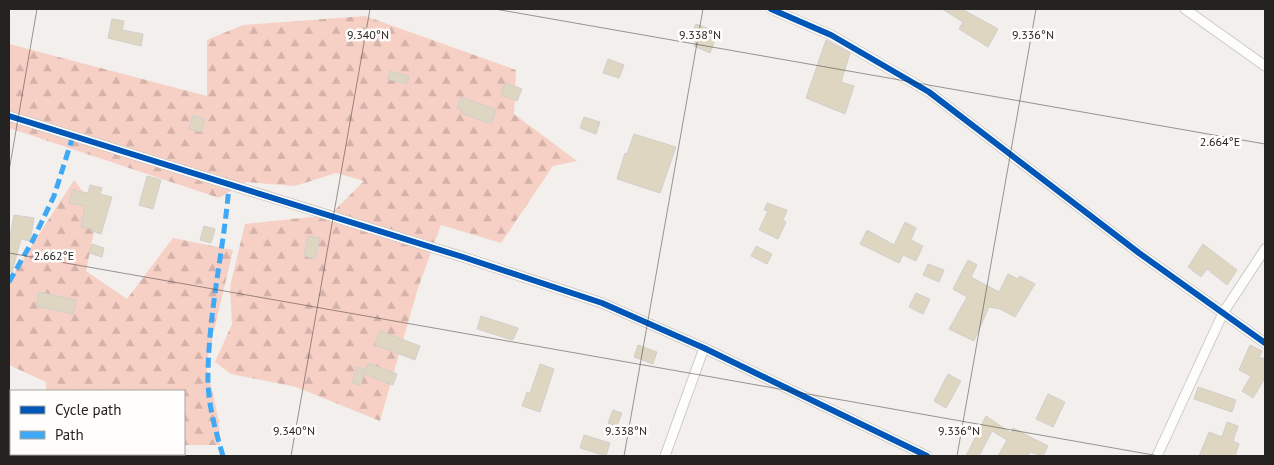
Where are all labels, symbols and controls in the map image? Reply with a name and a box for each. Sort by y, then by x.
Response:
text: 9.340°N [347,27,389,42]
text: 9.338°N [679,27,721,42]
text: 9.336°N [1012,27,1054,42]
text: 2.664°E [1200,134,1240,149]
text: 2.662°E [34,248,74,263]
legend [10,390,185,455]
text: Cycle path [55,400,121,419]
text: 9.340°N [273,423,315,438]
text: 9.338°N [605,423,647,438]
text: 9.336°N [938,423,980,438]
text: Path [55,425,84,444]

